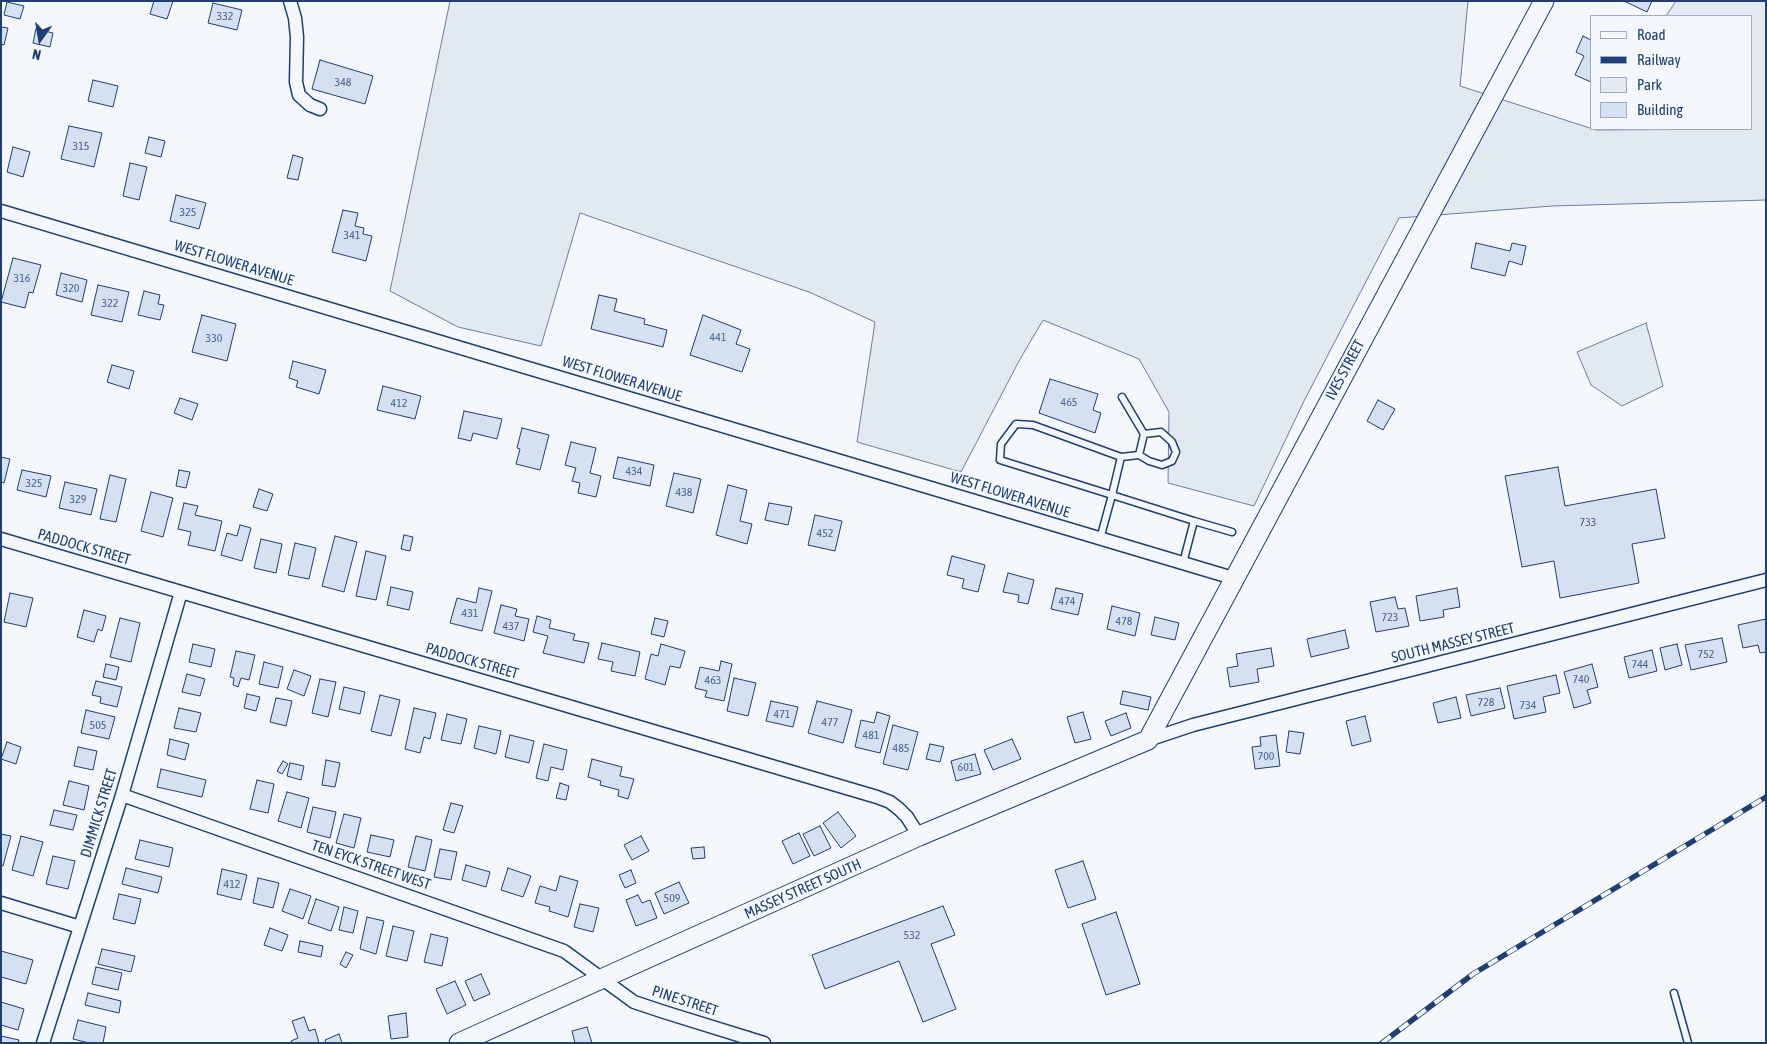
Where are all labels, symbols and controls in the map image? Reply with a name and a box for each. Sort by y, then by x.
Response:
house number: 332 [217,9,233,23]
north arrow [15,15,65,65]
legend [1590,15,1752,130]
text: Road [1637,26,1666,43]
text: N [31,46,42,63]
text: Railway [1637,51,1681,68]
house number: 348 [335,75,351,89]
text: Park [1637,76,1662,93]
text: Building [1637,101,1683,118]
house number: 315 [73,139,89,153]
house number: 325 [180,205,196,219]
house number: 341 [344,228,360,242]
street label: WEST FLOWER AVENUE [172,236,296,290]
house number: 316 [14,271,30,285]
house number: 320 [63,281,79,295]
house number: 322 [102,296,118,310]
house number: 441 [710,330,726,344]
house number: 330 [206,331,222,345]
street label: IVES STREET [1322,337,1368,403]
street label: WEST FLOWER AVENUE [560,352,684,406]
house number: 465 [1061,395,1077,409]
house number: 412 [391,396,407,410]
house number: 434 [626,464,642,478]
street label: WEST FLOWER AVENUE [948,468,1072,522]
house number: 325 [26,476,42,490]
house number: 438 [676,485,692,499]
house number: 329 [70,492,86,506]
house number: 733 [1580,515,1596,529]
street label: PADDOCK STREET [36,525,132,569]
house number: 452 [817,526,833,540]
house number: 474 [1059,594,1075,608]
house number: 431 [462,606,478,620]
house number: 723 [1382,610,1398,624]
house number: 478 [1116,614,1132,628]
house number: 437 [503,619,519,633]
street label: SOUTH MASSEY STREET [1390,619,1516,667]
street label: PADDOCK STREET [424,639,520,683]
house number: 752 [1698,647,1714,661]
house number: 744 [1632,657,1648,671]
house number: 740 [1573,672,1589,686]
house number: 463 [705,673,721,687]
house number: 728 [1478,695,1494,709]
house number: 734 [1520,698,1536,712]
house number: 471 [774,707,790,721]
house number: 477 [822,715,838,729]
house number: 505 [90,718,106,732]
house number: 481 [863,728,879,742]
house number: 485 [893,741,909,755]
house number: 700 [1258,749,1274,763]
house number: 601 [958,760,974,774]
street label: DIMMICK STREET [77,766,121,860]
street label: TEN EYCK STREET WEST [309,836,433,894]
street label: MASSEY STREET SOUTH [742,855,864,923]
house number: 412 [224,877,240,891]
house number: 509 [664,891,680,905]
house number: 532 [904,928,920,942]
street label: PINE STREET [650,982,720,1020]

